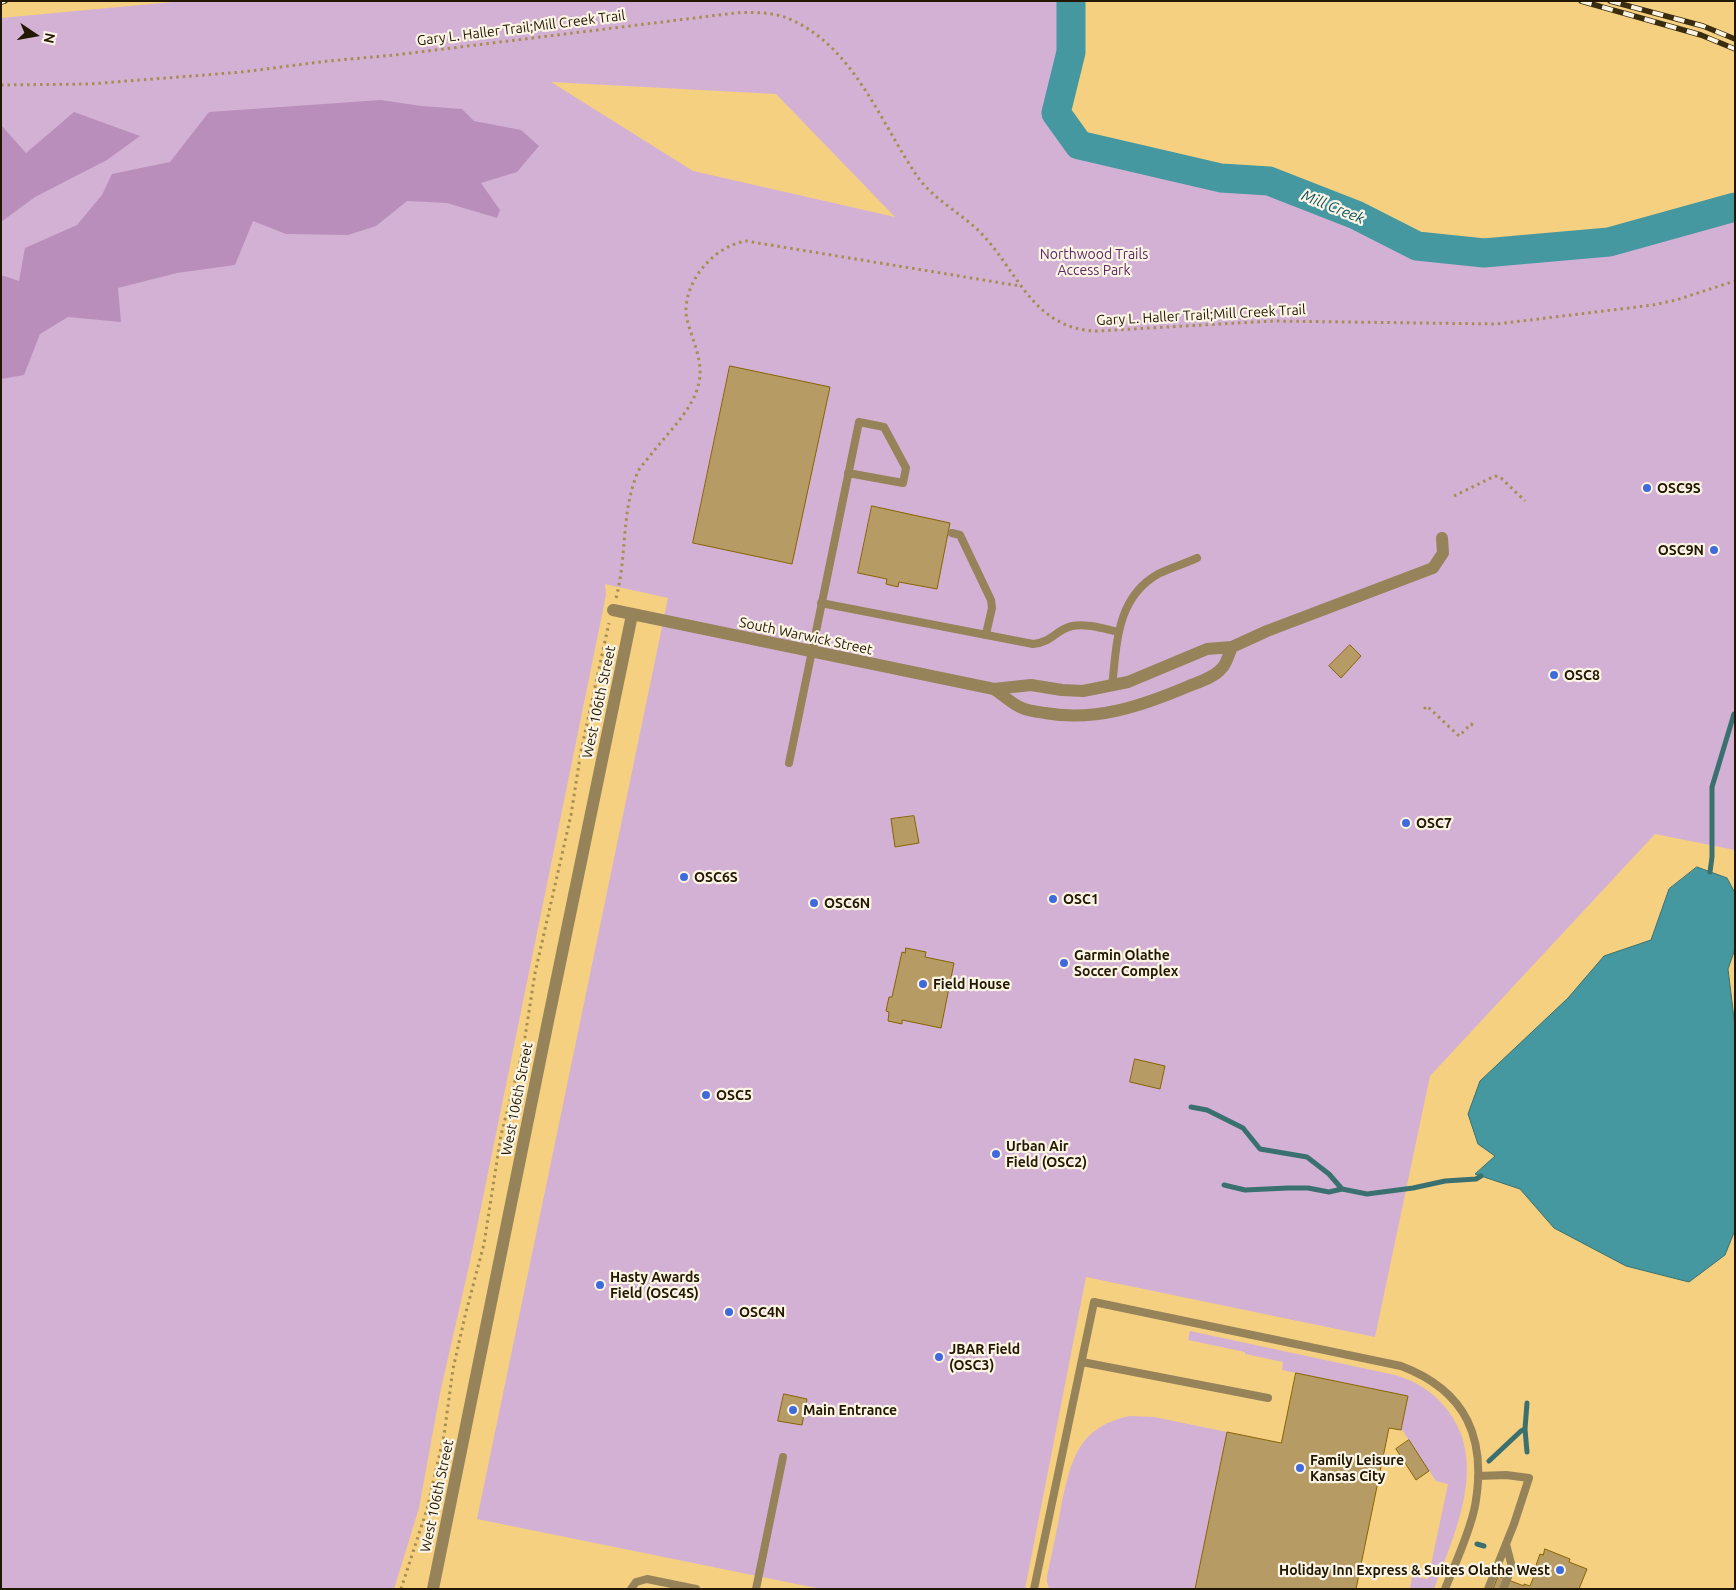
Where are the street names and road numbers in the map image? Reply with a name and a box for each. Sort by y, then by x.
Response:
street label: Gary L. Haller Trail;Mill Creek Trail [416,7,626,49]
street label: Gary L. Haller Trail;Mill Creek Trail [1096,301,1306,329]
street label: South Warwick Street [738,614,874,658]
street label: West 106th Street [579,644,619,760]
street label: West 106th Street [498,1041,536,1157]
street label: West 106th Street [417,1438,457,1554]

